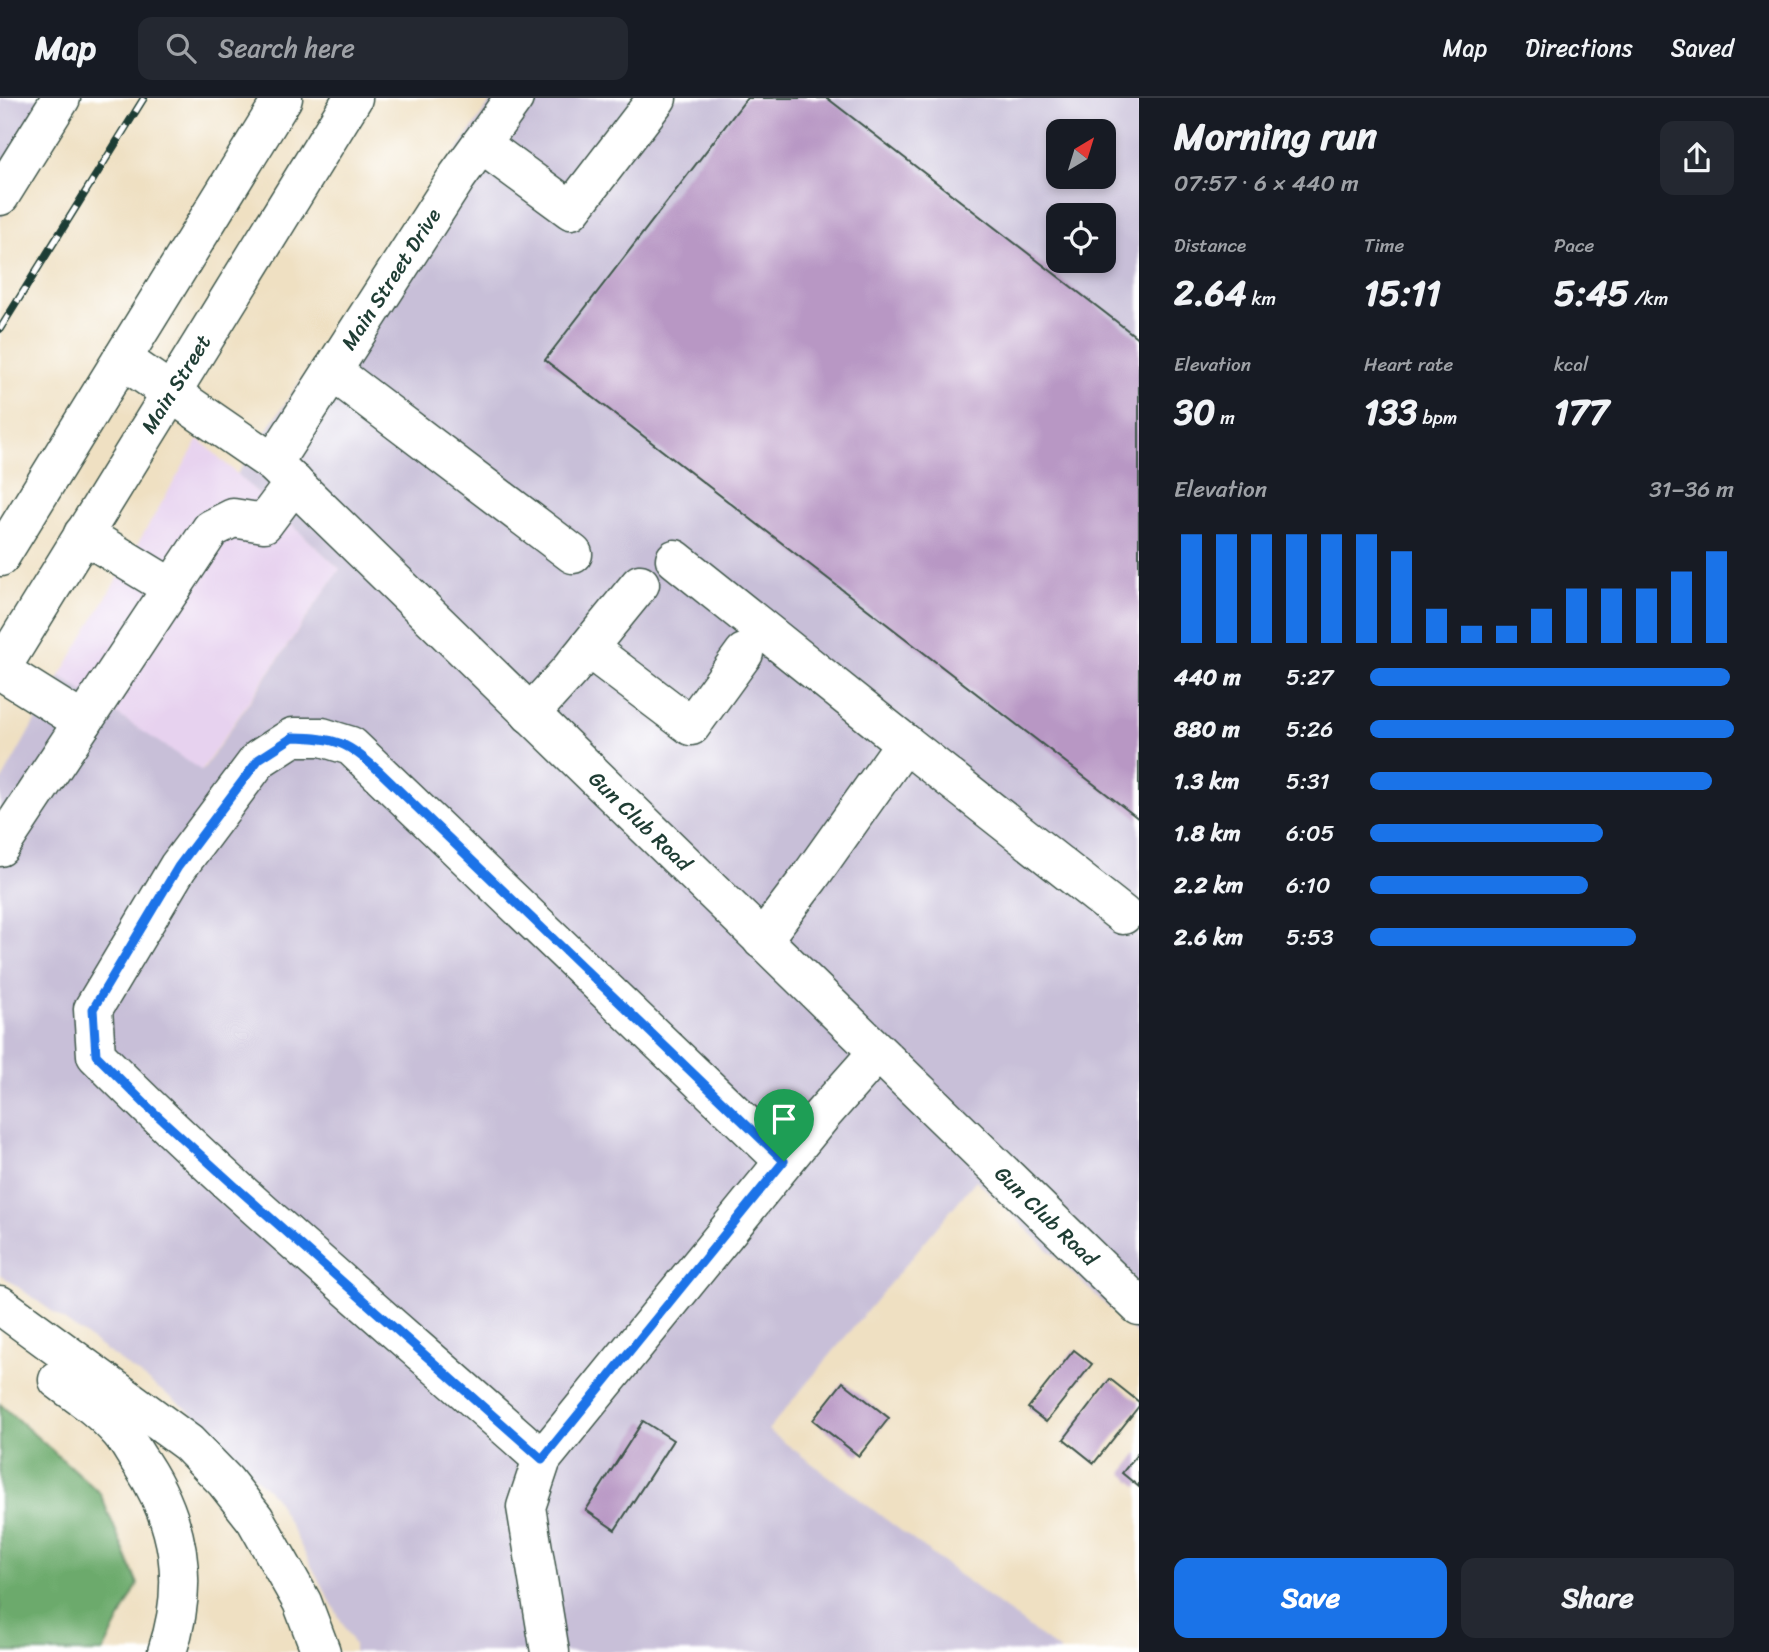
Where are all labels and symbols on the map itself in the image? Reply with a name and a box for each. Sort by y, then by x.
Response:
north arrow [1046,119,1116,189]
street label: Main Street Drive [331,200,451,358]
street label: Main Street [130,327,222,441]
street label: Gun Club Road [579,761,702,882]
pin [754,1089,814,1161]
street label: Gun Club Road [985,1156,1108,1277]

